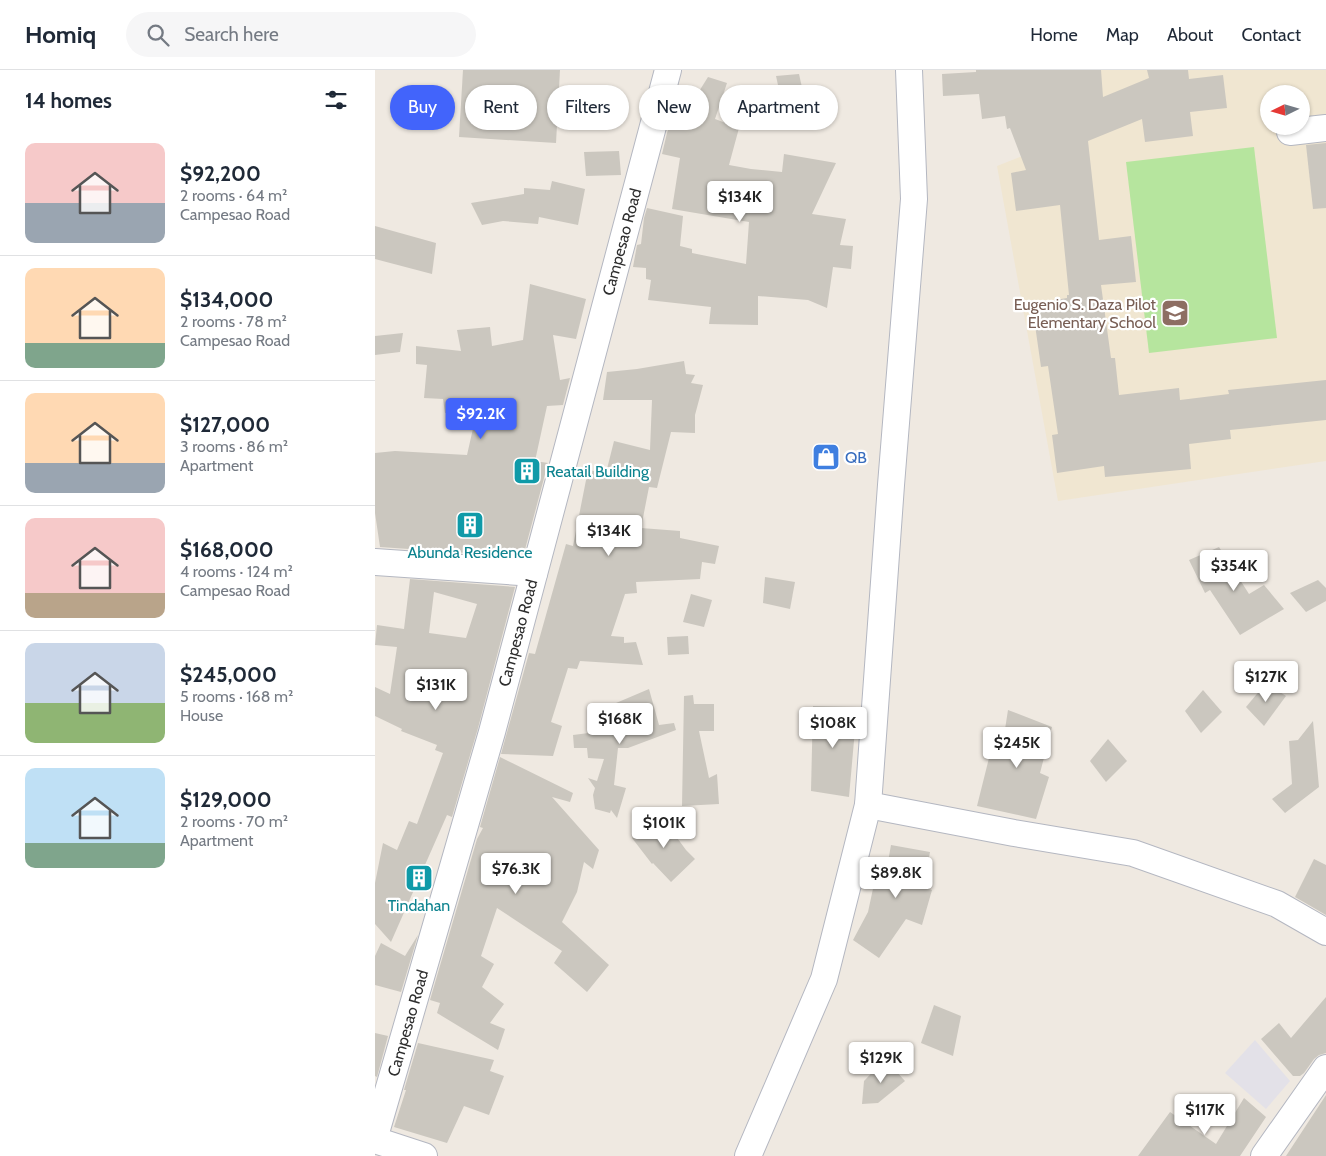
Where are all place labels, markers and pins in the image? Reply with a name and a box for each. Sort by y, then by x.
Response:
pin: $134K [705,180,775,223]
place label: Eugenio S. Daza Pilot Elementary School [1014,295,1157,332]
school or university icon: Eugenio S. Daza Pilot Elementary School [1160,298,1190,328]
pin: $92.2K [440,398,522,440]
shop icon: QB [811,442,841,472]
place label: QB [845,448,867,467]
building icon: Reatail Building [512,456,542,486]
place label: Reatail Building [546,462,650,481]
building icon: Abunda Residence [455,510,485,540]
pin: $134K [574,514,644,557]
place label: Abunda Residence [407,543,533,562]
pin: $354K [1199,550,1269,592]
pin: $127K [1231,660,1301,703]
pin: $131K [401,668,471,711]
pin: $168K [585,702,655,745]
pin: $108K [798,706,868,749]
pin: $245K [982,726,1052,769]
pin: $101K [629,806,699,849]
pin: $76.3K [475,852,557,895]
pin: $89.8K [855,856,937,899]
building icon: Tindahan [404,863,434,893]
place label: Tindahan [388,896,450,915]
pin: $129K [846,1042,916,1084]
pin: $117K [1170,1094,1240,1136]

